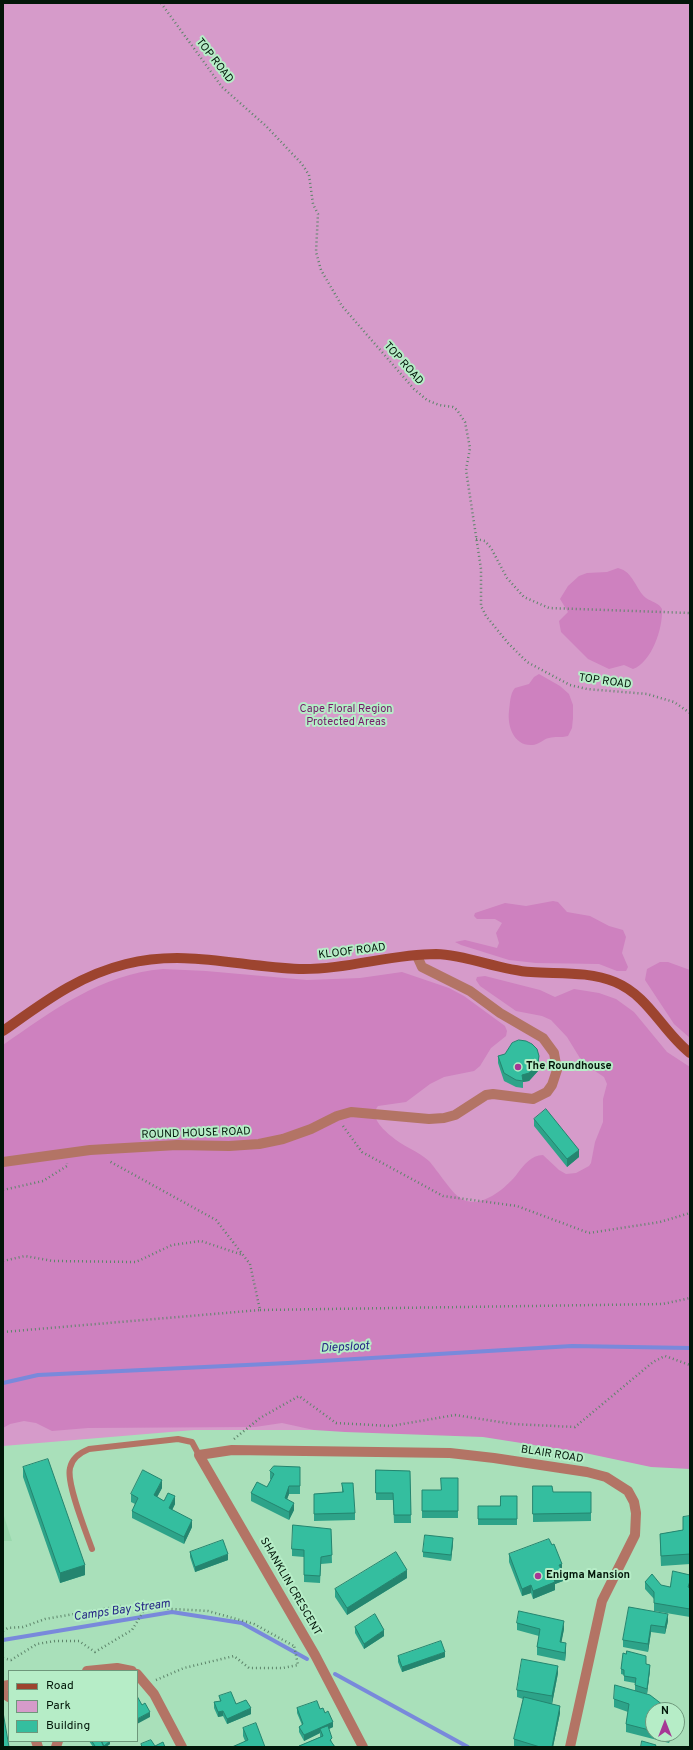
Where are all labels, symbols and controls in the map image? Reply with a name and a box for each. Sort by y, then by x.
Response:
street label: TOP ROAD [192,36,236,86]
street label: TOP ROAD [380,340,426,388]
street label: TOP ROAD [578,672,632,692]
park label: Cape Floral Region Protected Areas [300,703,392,729]
street label: KLOOF ROAD [318,941,386,963]
place label: The Roundhouse [526,1060,612,1074]
marker: The Roundhouse [513,1062,523,1072]
street label: ROUND HOUSE ROAD [141,1125,251,1143]
water label: Diepsloot [320,1340,370,1356]
street label: BLAIR ROAD [520,1444,584,1466]
street label: SHANKLIN CRESCENT [257,1536,323,1638]
place label: Enigma Mansion [546,1569,630,1583]
marker: Enigma Mansion [533,1571,543,1581]
water label: Camps Bay Stream [73,1597,171,1625]
legend [8,1670,138,1742]
text: Road [46,1678,74,1694]
text: Park [46,1698,71,1714]
north arrow [645,1702,685,1742]
text: N [661,1704,669,1718]
text: Building [46,1718,90,1734]

